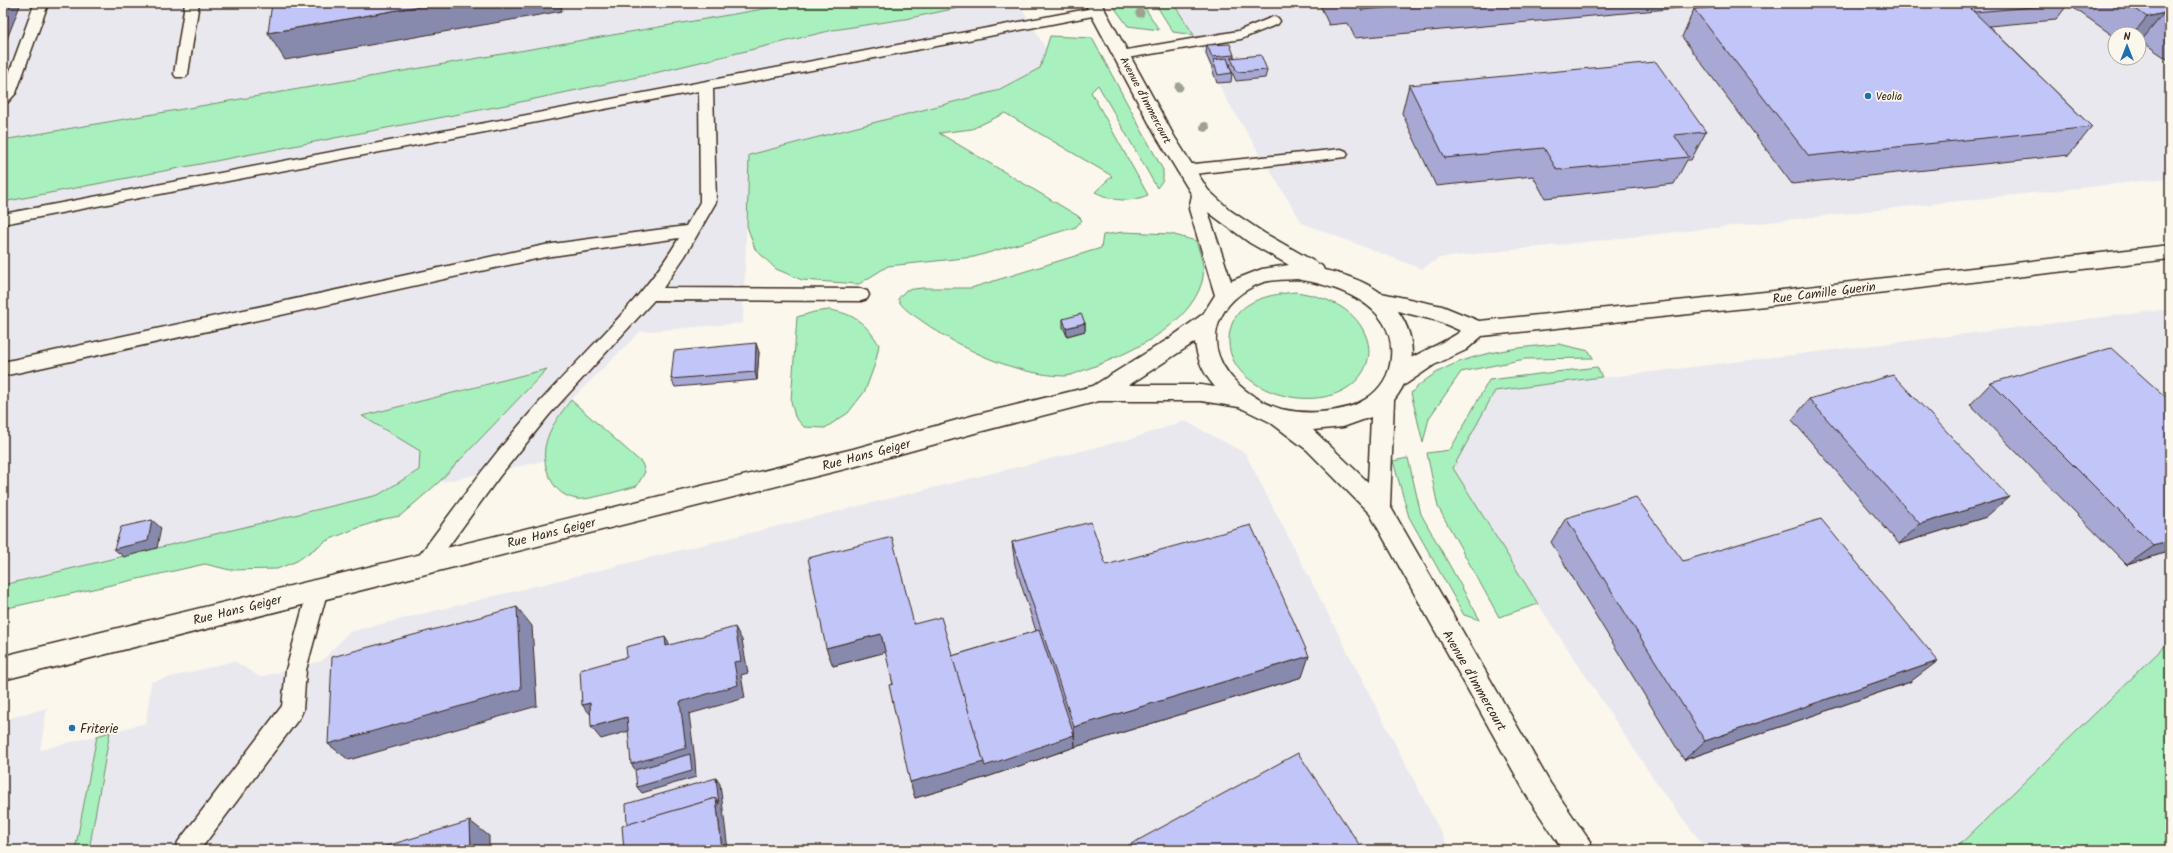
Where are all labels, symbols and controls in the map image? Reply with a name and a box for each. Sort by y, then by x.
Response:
north arrow [2107,26,2147,66]
text: N [2124,28,2131,46]
street label: Avenue d'Immercourt [1115,54,1176,148]
place label: Veolia [1876,88,1902,106]
marker: Veolia [1863,91,1873,101]
street label: Rue Camille Guerin [1771,277,1877,310]
street label: Rue Hans Geiger [820,433,914,477]
street label: Rue Hans Geiger [505,512,599,555]
street label: Rue Hans Geiger [191,589,285,632]
street label: Avenue d'Immercourt [1436,626,1512,736]
place label: Friterie [80,719,118,740]
marker: Friterie [67,723,77,733]

